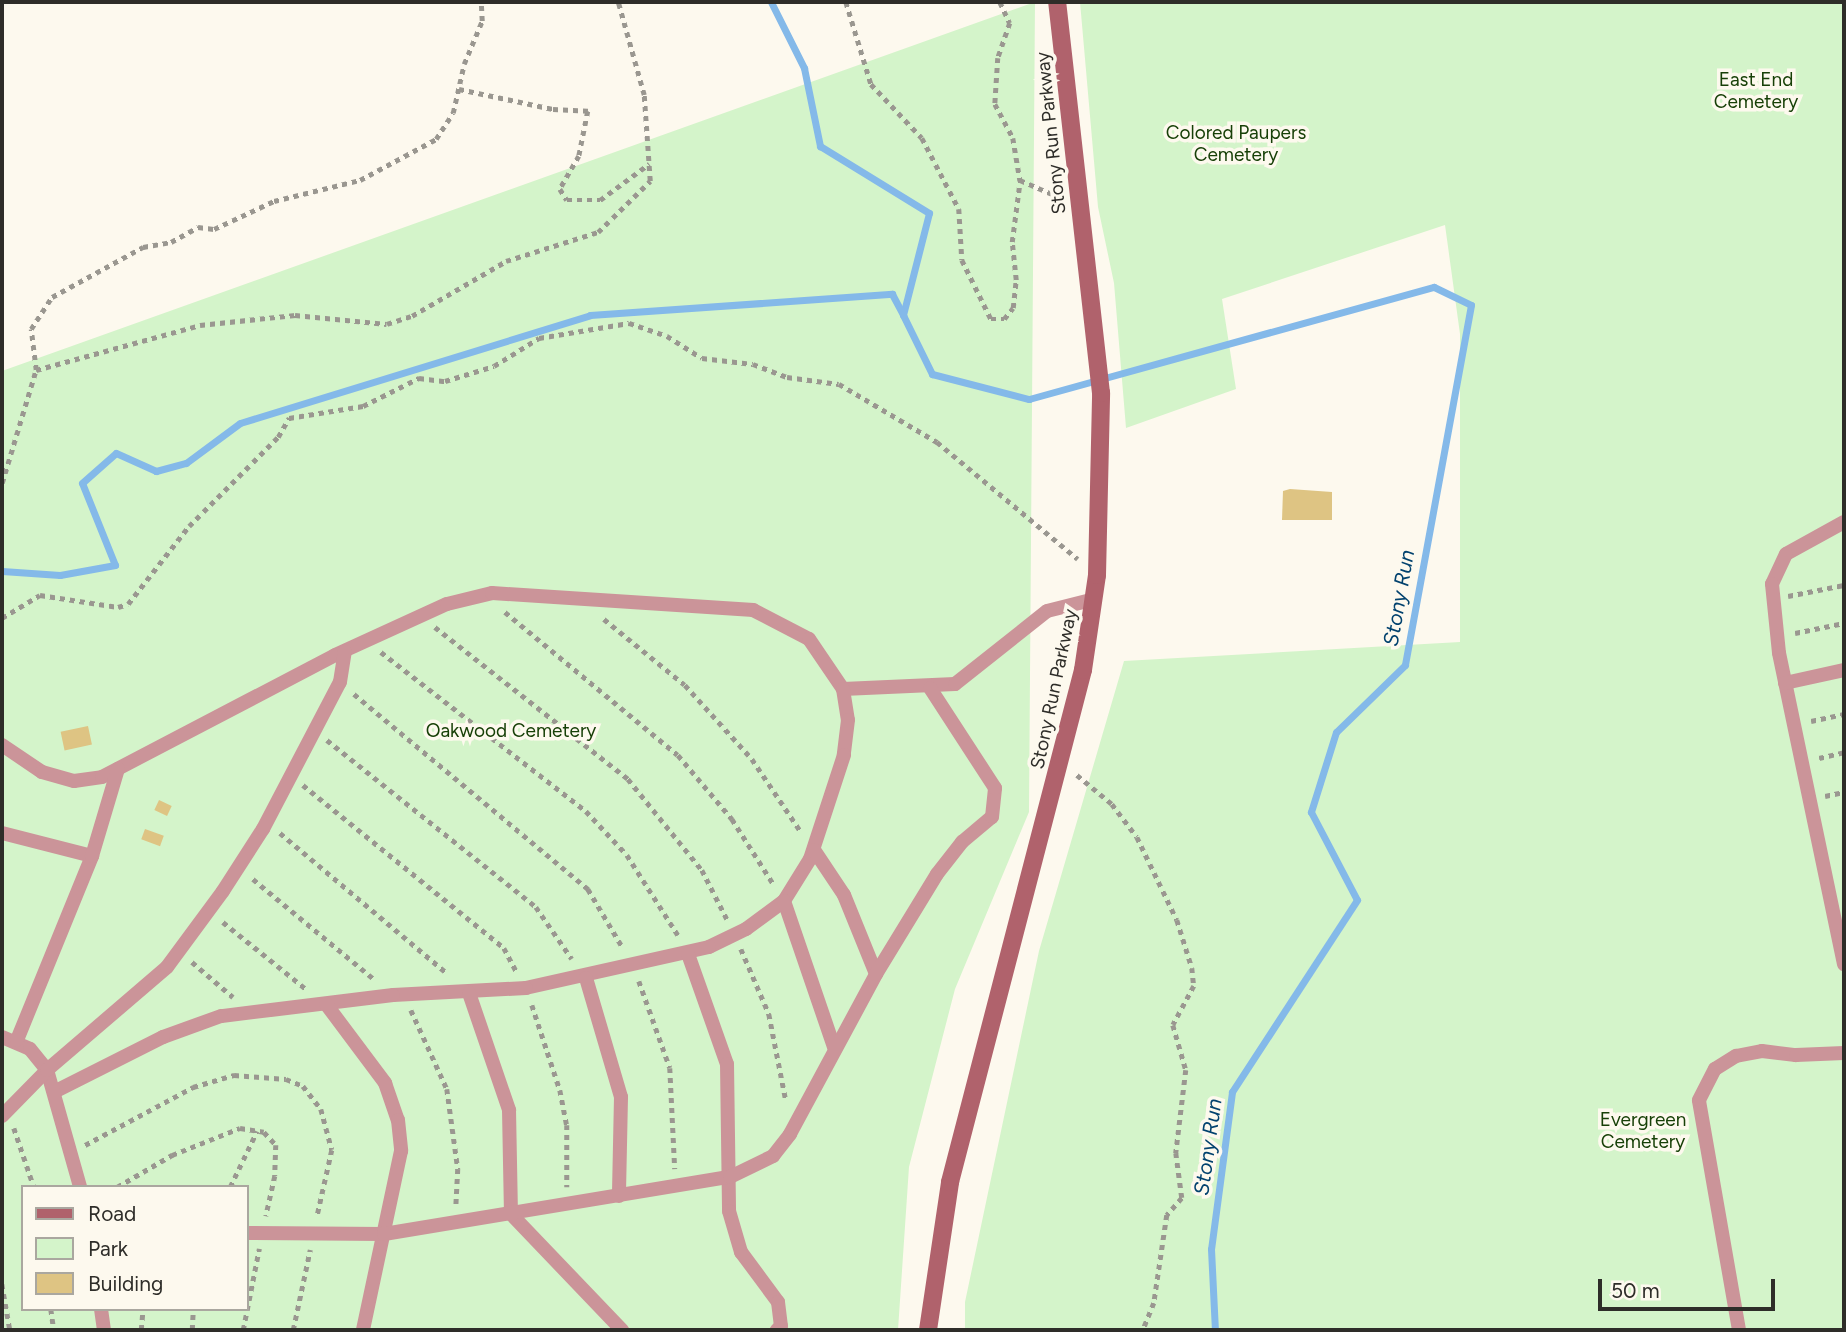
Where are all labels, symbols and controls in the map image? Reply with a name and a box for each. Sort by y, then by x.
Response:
street label: Stony Run Parkway [1031,51,1071,215]
park label: East End Cemetery [1714,69,1798,113]
park label: Colored Paupers Cemetery [1166,122,1306,166]
water label: Stony Run [1378,548,1420,648]
street label: Stony Run Parkway [1026,607,1082,771]
park label: Oakwood Cemetery [426,720,596,742]
water label: Stony Run [1189,1097,1227,1197]
park label: Evergreen Cemetery [1600,1109,1686,1153]
legend [21,1185,248,1311]
text: Road [88,1201,136,1226]
text: Park [88,1236,128,1261]
scale bar [1601,1266,1778,1310]
text: Building [88,1271,163,1296]
text: 50 m [1611,1278,1660,1303]

